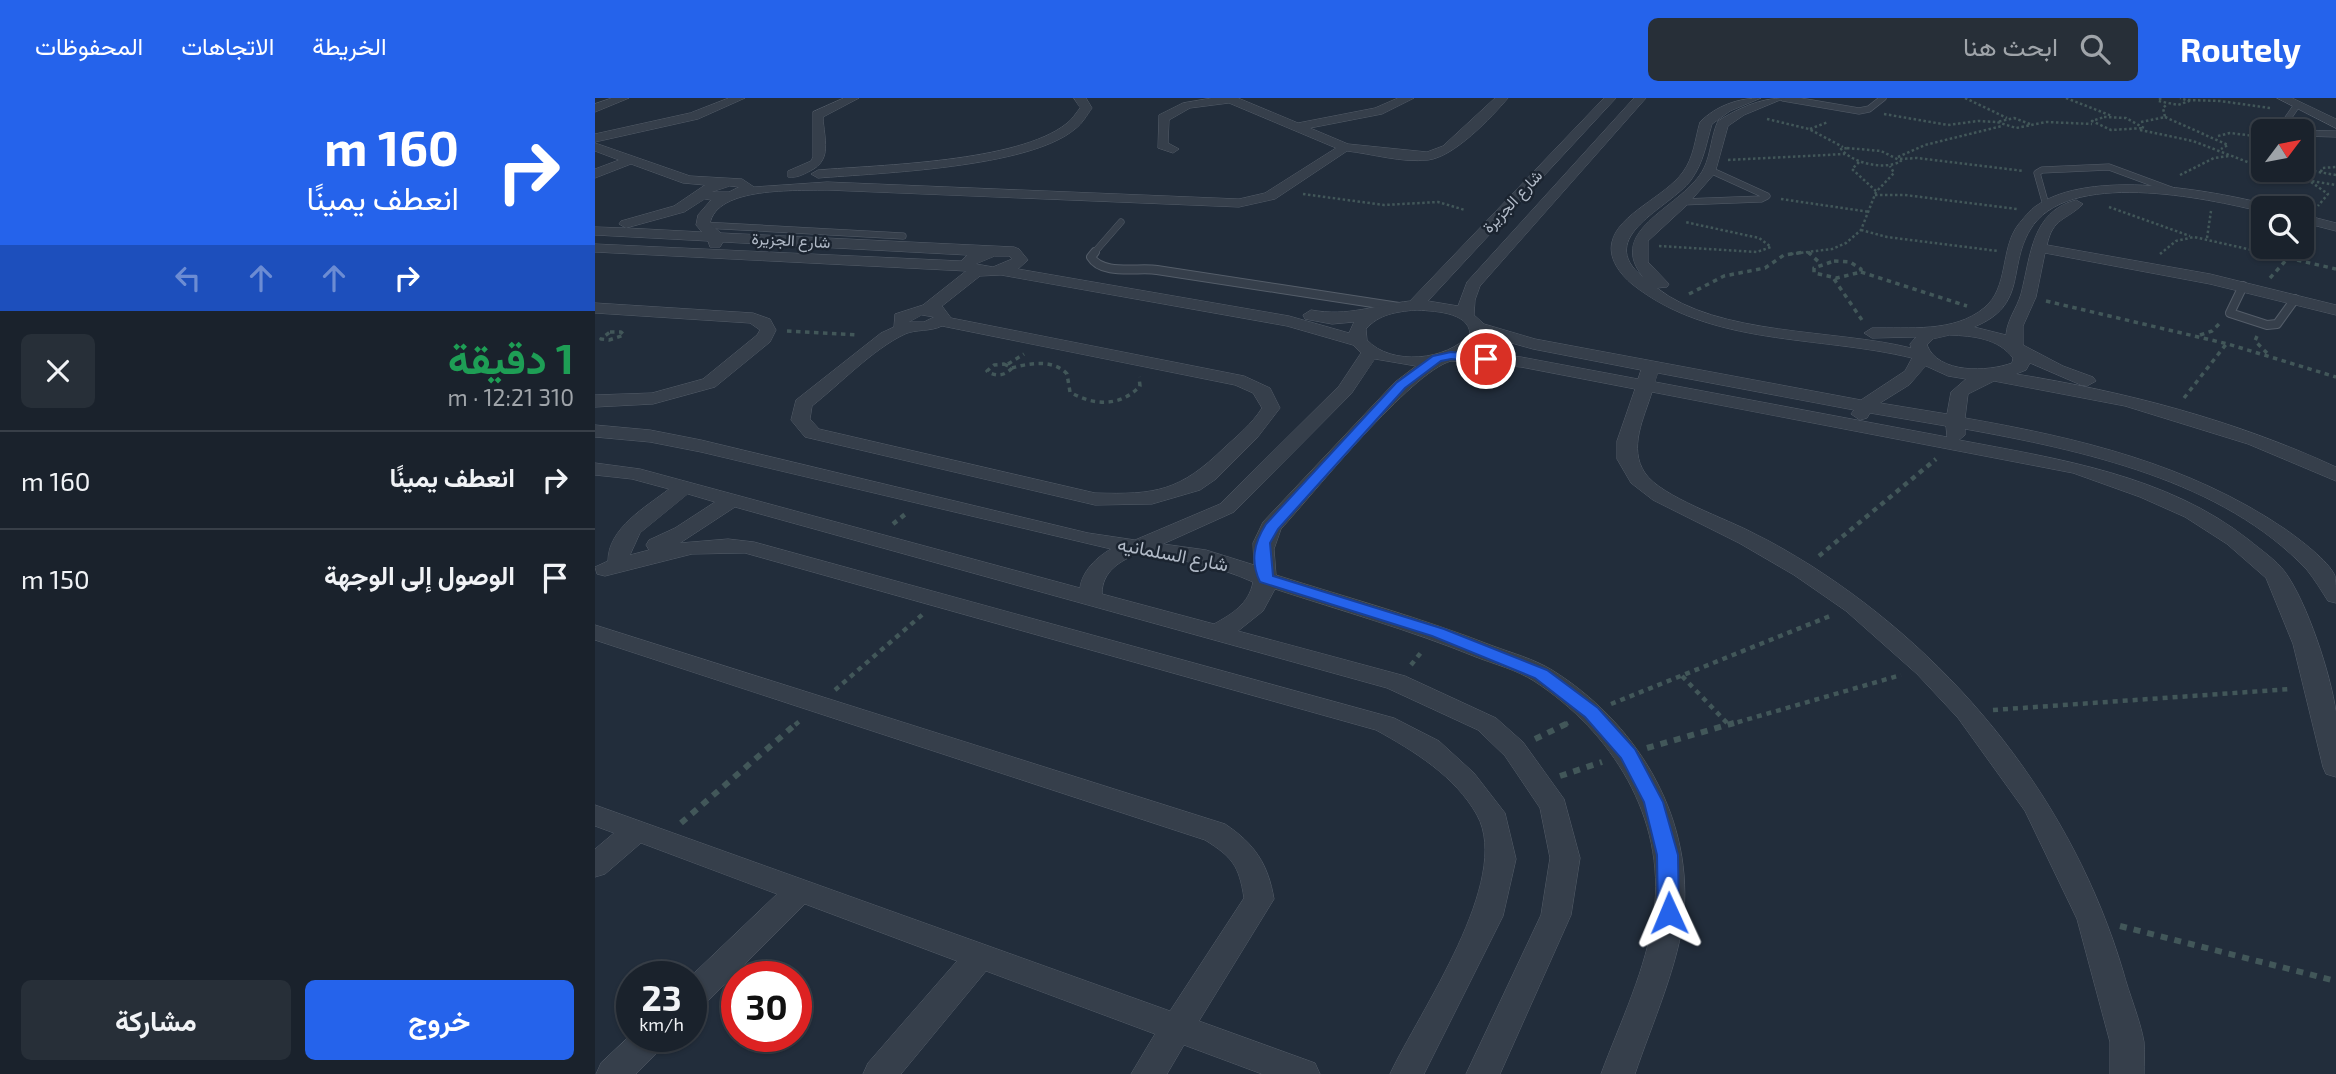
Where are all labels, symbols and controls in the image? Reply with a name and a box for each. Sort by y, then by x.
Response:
search box [1648,18,2138,81]
text: Routely [2180,29,2301,69]
text: ابحث هنا [1963,30,2058,61]
icon: search [2076,30,2114,68]
text: المحفوظات [35,31,143,60]
text: الاتجاهات [181,31,274,60]
text: الخريطة [312,31,387,60]
text: 160 m [324,117,459,176]
north arrow [2251,119,2313,182]
map controls [2251,119,2314,259]
icon: right [483,126,574,217]
street label: شارع الجزيرة [1478,165,1548,238]
text: انعطف يمينًا [307,178,459,216]
button: search [2251,196,2314,259]
street label: شارع الجزيرة [751,228,831,254]
icon: left [169,259,207,297]
icon: ahead [242,259,280,297]
icon: ahead [315,259,353,297]
icon: right [388,259,426,297]
pin [1456,329,1516,389]
text: 1 دقيقة [448,332,574,382]
button: close [21,334,95,408]
icon: arrive [1467,340,1505,378]
text: 310 m · 12:21 [448,383,574,411]
text: انعطف يمينًا [390,461,515,492]
icon: right [536,461,574,499]
text: 160 m [21,465,91,496]
street label: شارع السلمانيه [1115,531,1230,577]
text: الوصول إلى الوجهة [324,559,515,590]
icon: arrive [536,559,574,597]
text: 150 m [21,563,90,594]
position arrow [1632,876,1706,950]
speed limit sign: 30 [721,961,812,1052]
text: 23 [641,976,682,1018]
button: مشاركة [21,980,291,1060]
button: خروج [305,980,574,1060]
text: km/h [639,1013,684,1035]

